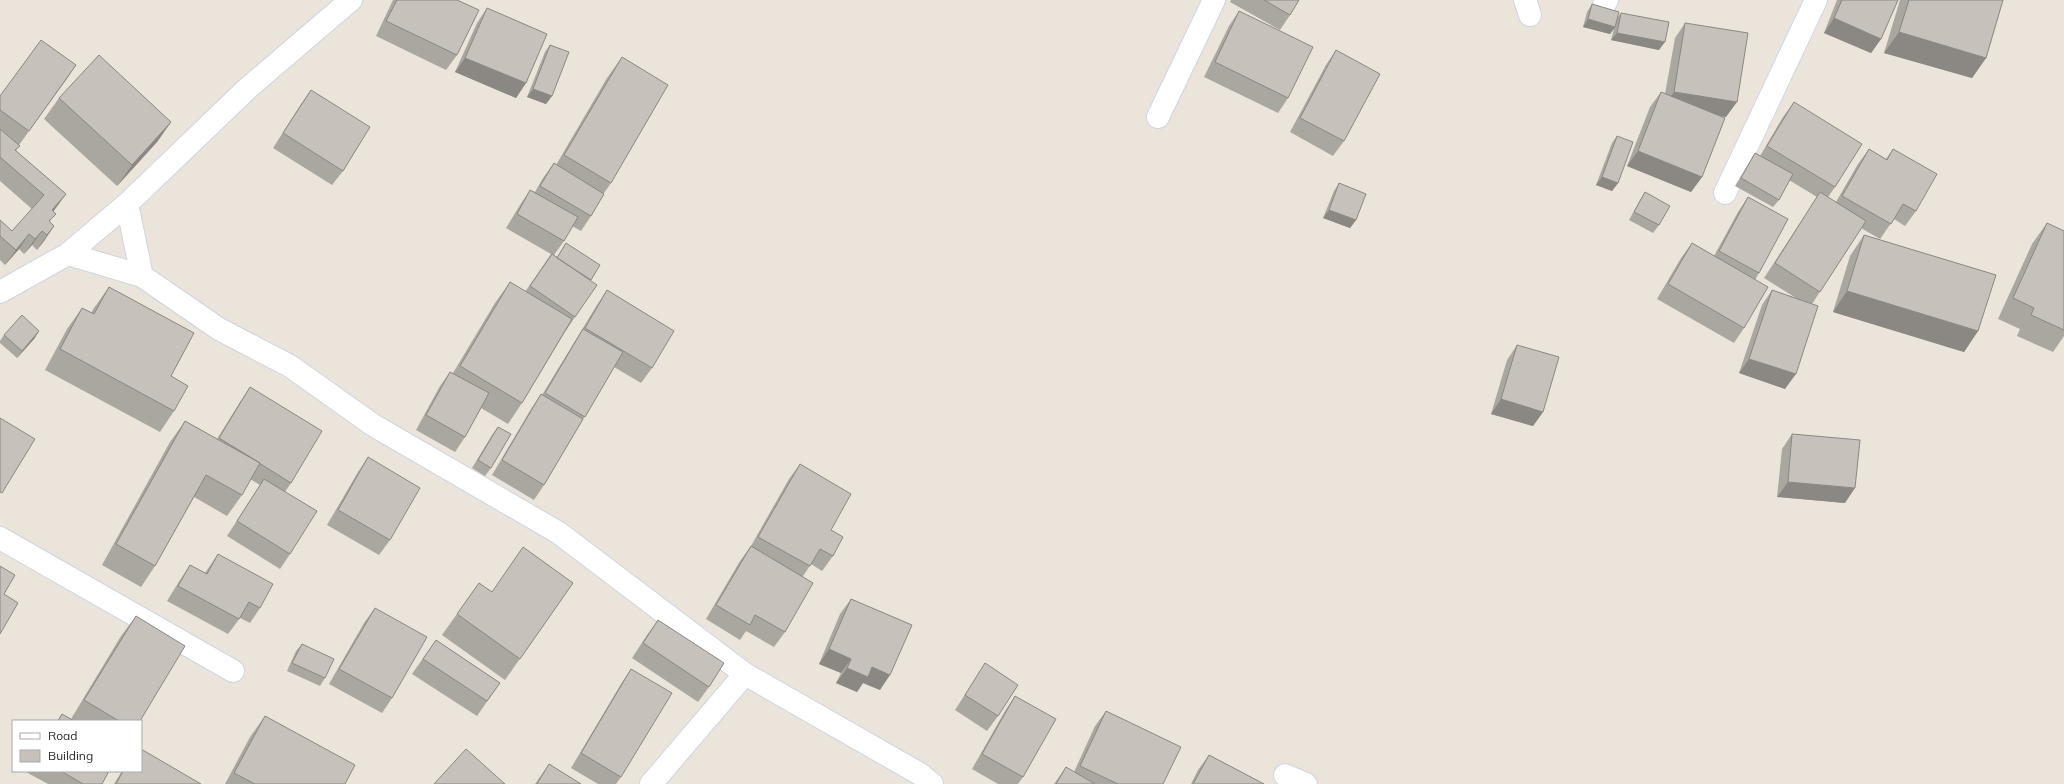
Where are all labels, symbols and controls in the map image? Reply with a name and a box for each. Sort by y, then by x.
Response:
legend [12,720,142,772]
text: Road [48,728,77,743]
text: Building [48,748,93,763]

